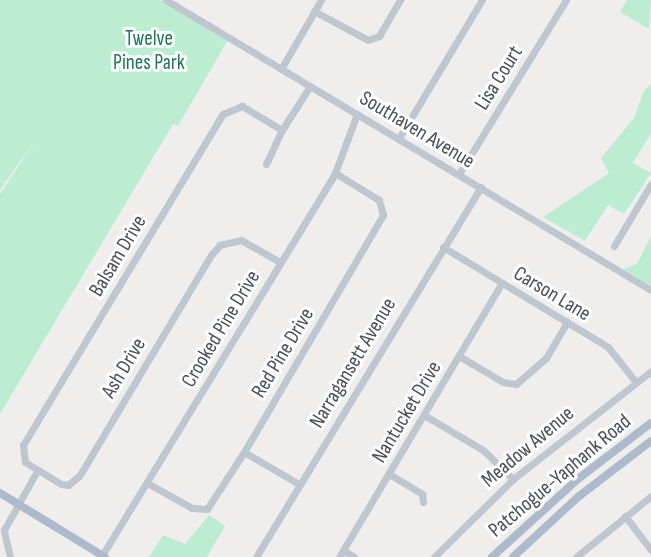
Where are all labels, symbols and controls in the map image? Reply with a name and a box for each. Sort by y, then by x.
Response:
park label: Twelve Pines Park [113,26,185,76]
street label: Lisa Court [470,41,528,115]
street label: Southaven Avenue [355,86,479,174]
street label: Balsam Drive [84,211,152,301]
street label: Carson Lane [509,261,595,327]
street label: Crooked Pine Drive [176,266,266,392]
street label: Narragansett Avenue [304,293,402,433]
street label: Red Pine Drive [246,304,320,402]
street label: Ash Drive [96,333,152,403]
street label: Nantucket Drive [367,357,447,467]
street label: Meadow Avenue [477,401,579,493]
street label: Patchogue-Yaphank Road [484,409,636,543]

